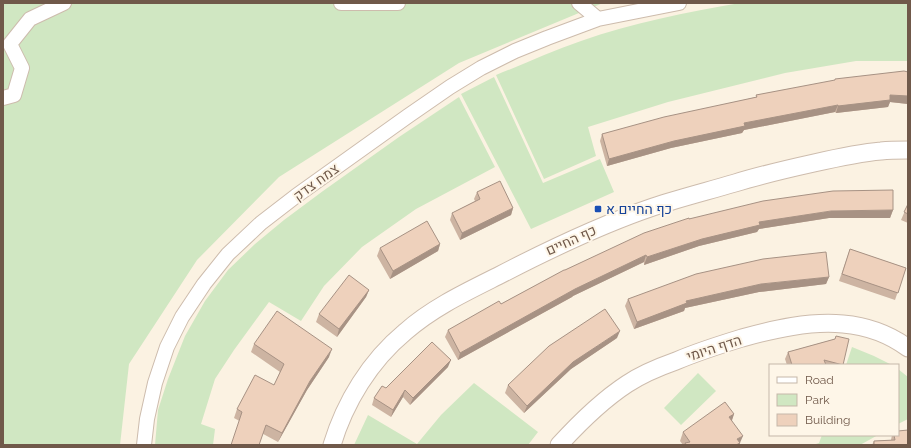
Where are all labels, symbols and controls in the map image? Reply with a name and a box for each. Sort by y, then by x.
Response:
street label: צמח צדק [290,160,342,204]
place label: כף החיים א [606,201,672,217]
marker: כף החיים א [593,204,603,214]
street label: כף החיים [543,222,599,258]
street label: הדף היומי [684,332,744,364]
legend [769,364,899,436]
text: Road [805,373,834,387]
text: Park [805,393,830,407]
text: Building [805,413,851,427]

